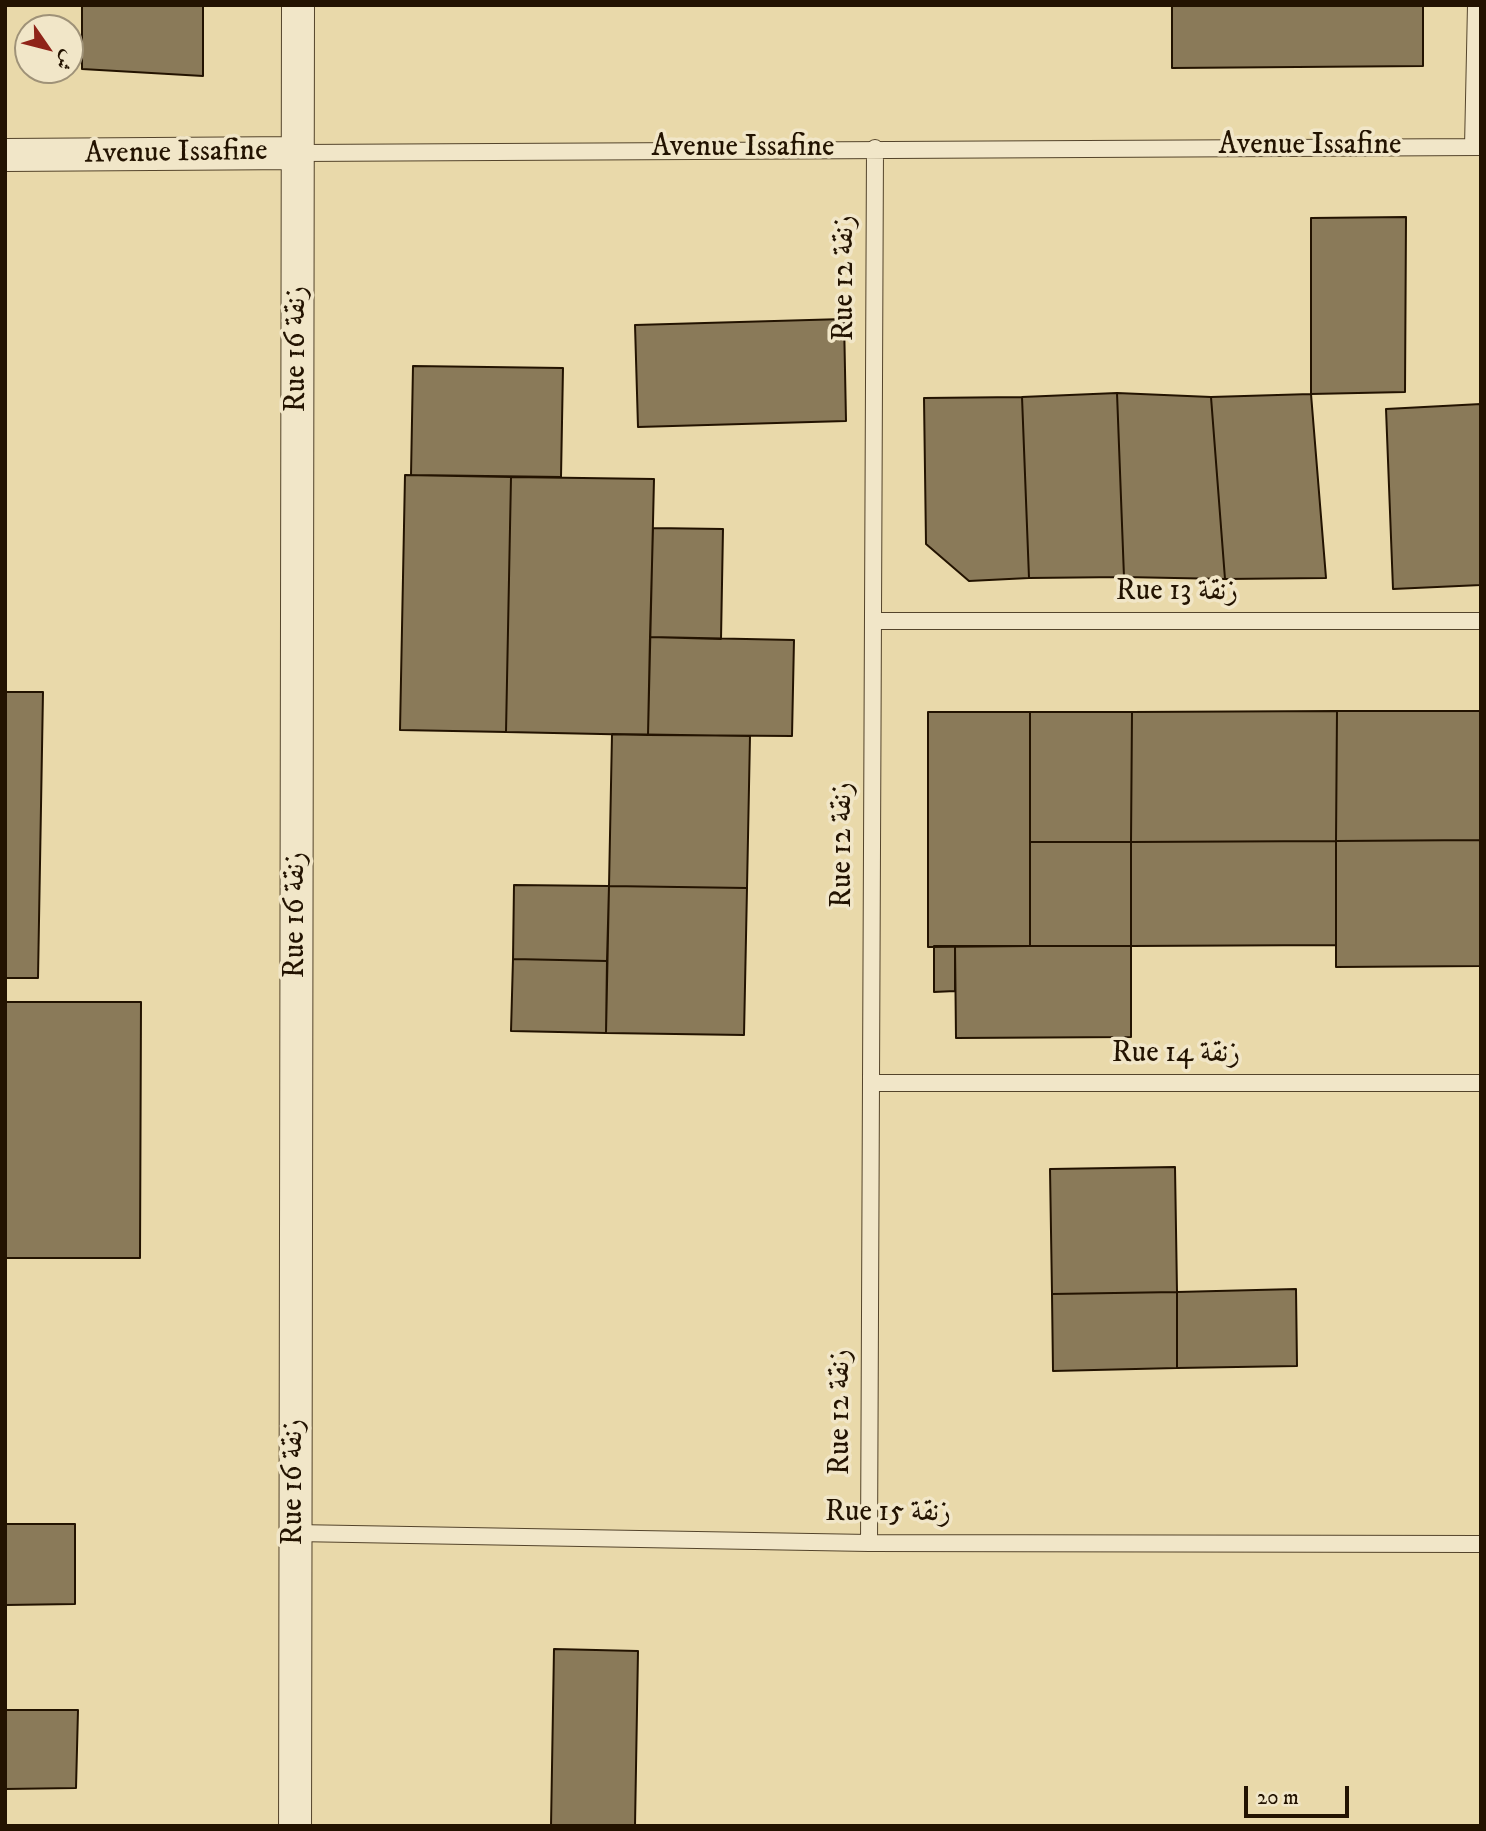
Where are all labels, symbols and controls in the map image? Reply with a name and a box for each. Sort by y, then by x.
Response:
north arrow [14,14,84,84]
text: ش [50,46,80,74]
street label: Avenue Issafine [1219,129,1401,165]
street label: Avenue Issafine [652,131,834,167]
street label: Avenue Issafine [84,134,268,174]
street label: Rue 12 زنقة [828,215,864,341]
street label: Rue 16 زنقة [280,286,316,412]
street label: Rue 13 زنقة [1116,575,1238,611]
street label: Rue 12 زنقة [826,782,862,908]
street label: Rue 16 زنقة [279,852,315,978]
street label: Rue 14 زنقة [1112,1037,1240,1073]
street label: Rue 12 زنقة [824,1349,860,1475]
street label: Rue 16 زنقة [277,1419,313,1545]
street label: Rue 15 زنقة [825,1496,951,1532]
scale bar [1248,1772,1353,1816]
text: 20 m [1257,1785,1299,1811]

